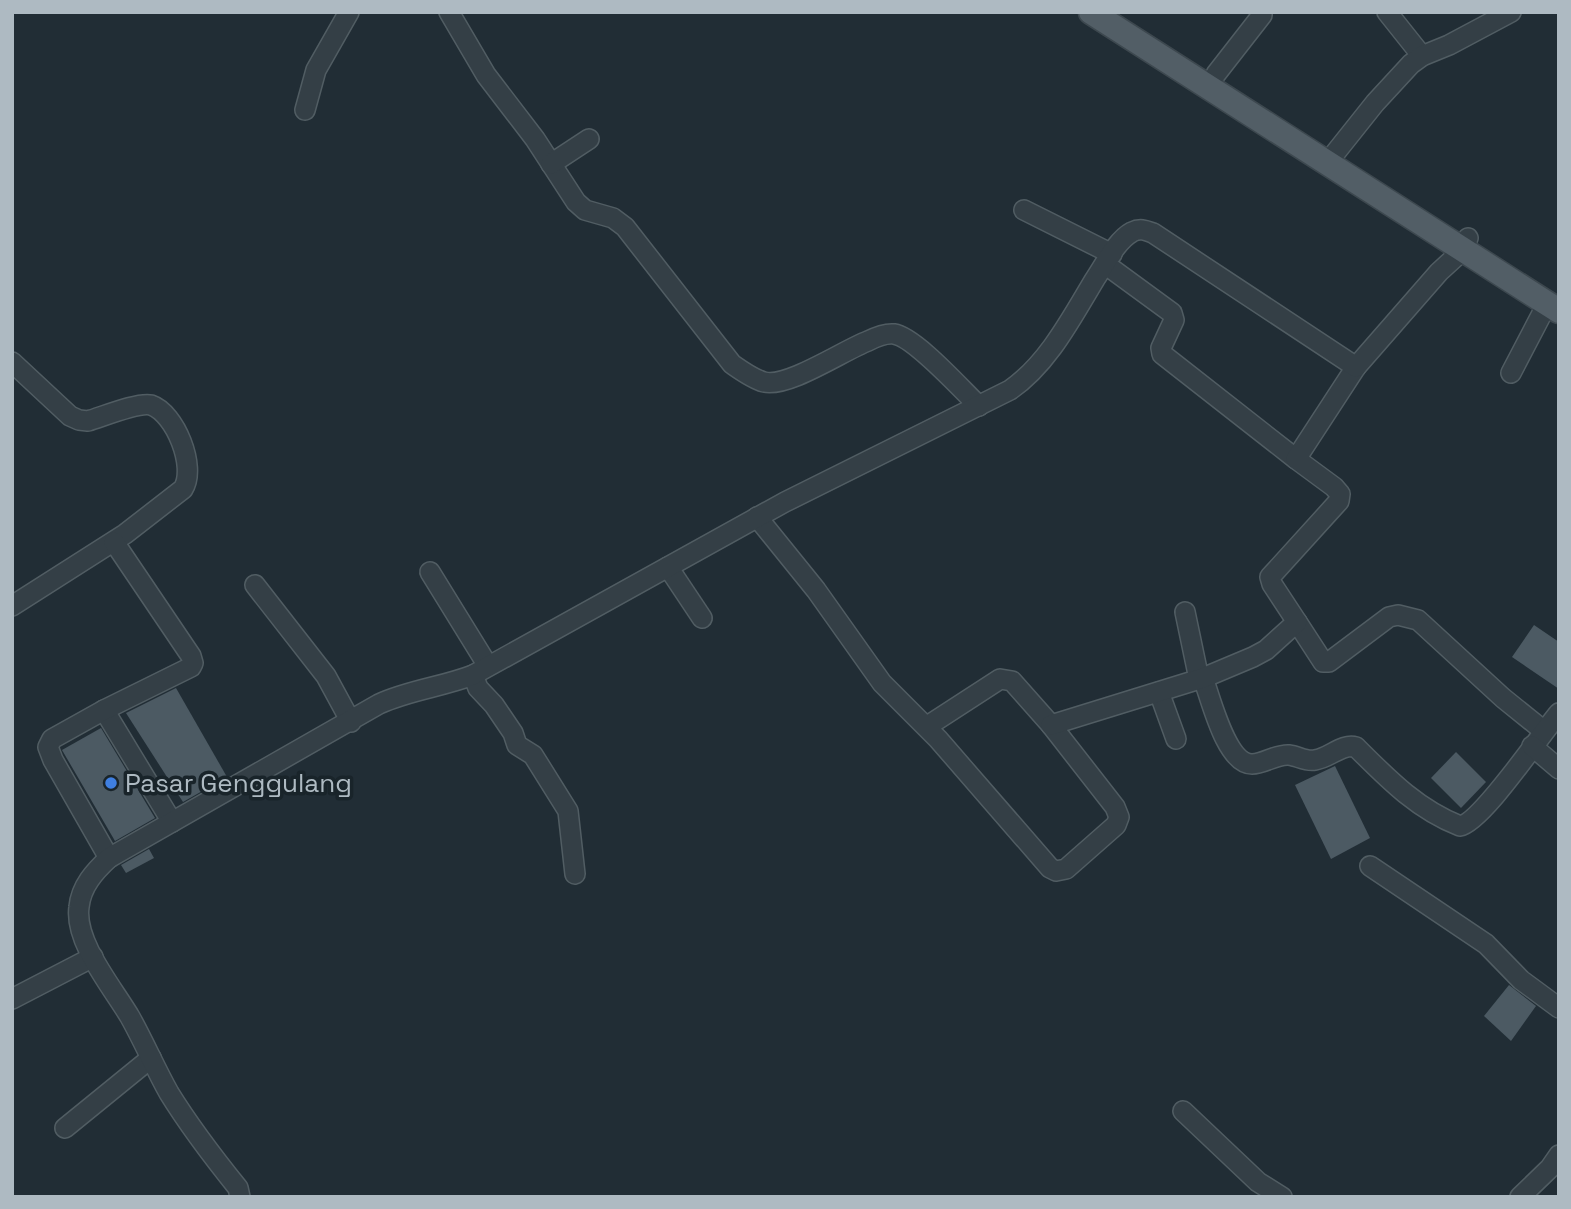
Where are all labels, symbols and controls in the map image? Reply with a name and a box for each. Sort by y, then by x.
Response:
place label: Pasar Genggulang [125,766,352,800]
marker: Pasar Genggulang [103,775,119,791]

